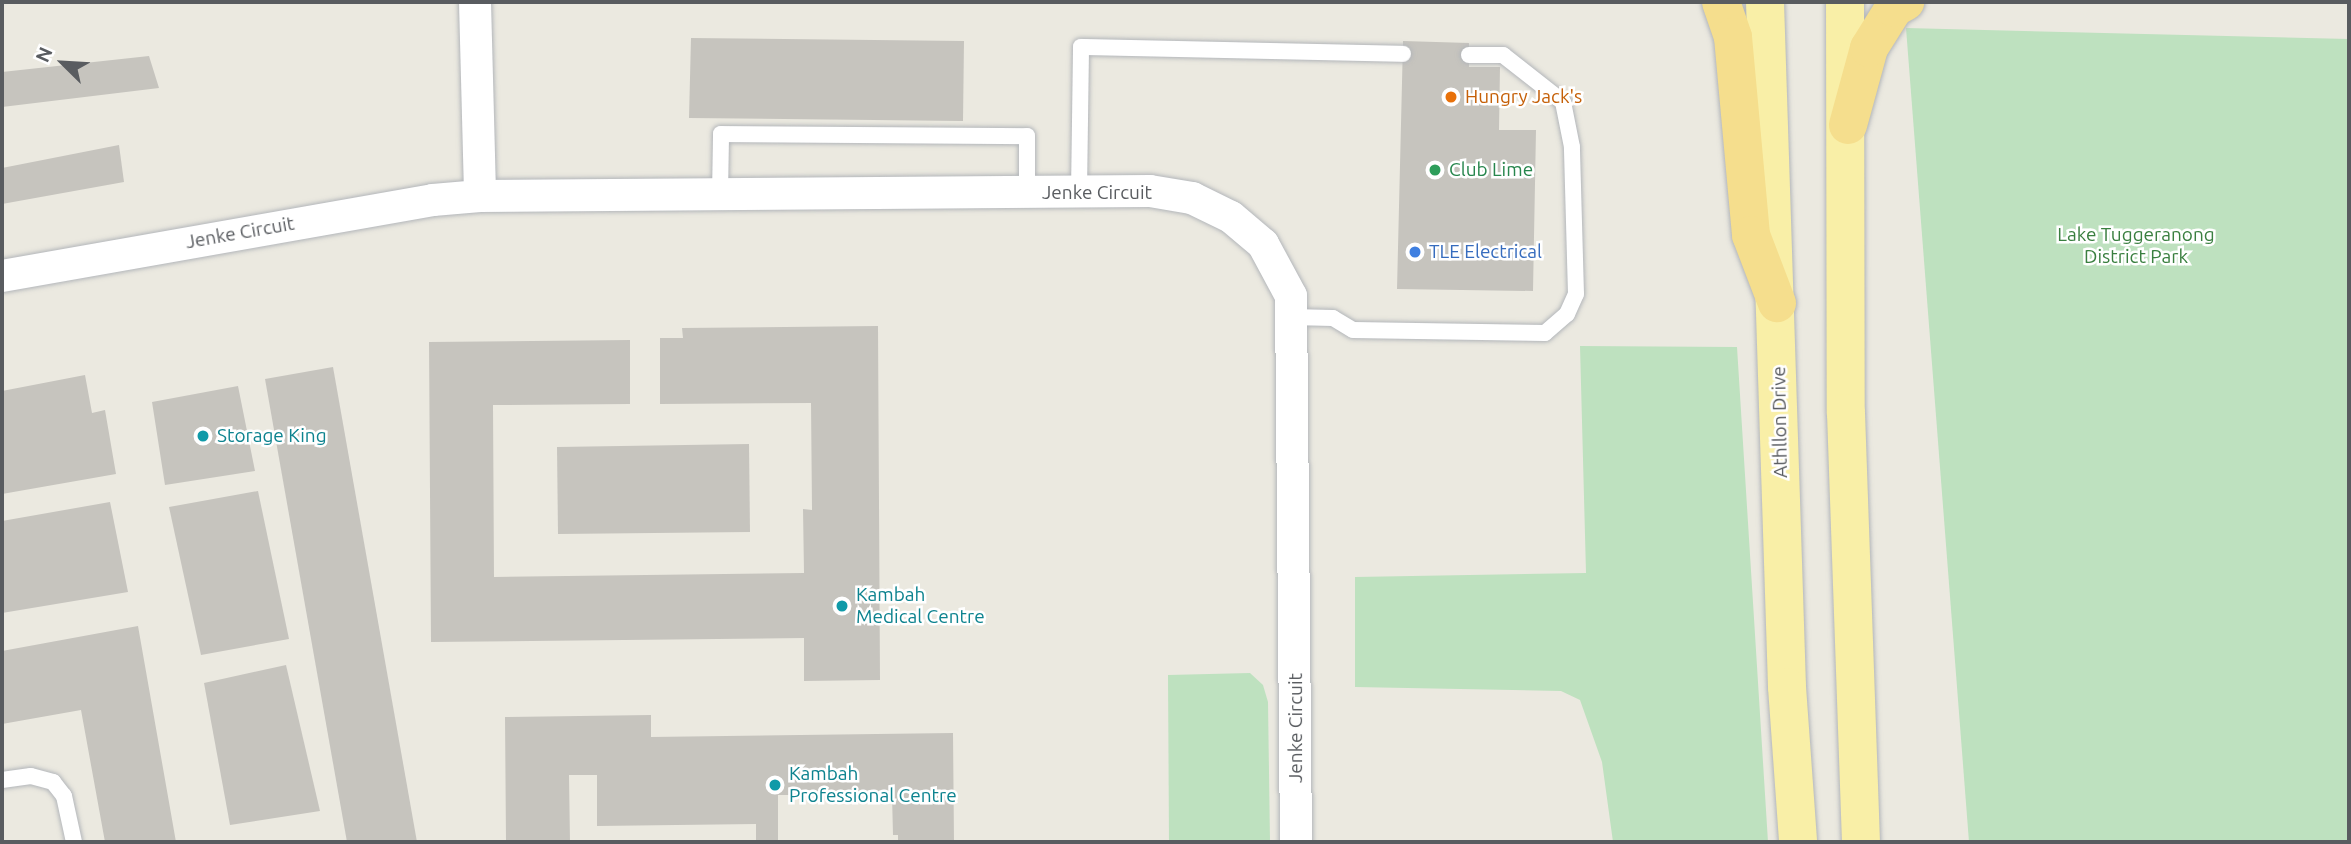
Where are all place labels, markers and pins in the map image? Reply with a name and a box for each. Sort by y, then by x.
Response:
place label: Hungry Jack's [1465,86,1582,108]
marker: Hungry Jack's [1443,89,1459,105]
place label: Club Lime [1449,159,1533,181]
marker: Club Lime [1427,162,1443,178]
place label: TLE Electrical [1429,241,1542,263]
marker: TLE Electrical [1407,244,1423,260]
place label: Storage King [217,425,327,447]
marker: Storage King [195,428,211,444]
place label: Kambah Medical Centre [856,584,985,628]
marker: Kambah Medical Centre [834,598,850,614]
place label: Kambah Professional Centre [789,763,957,807]
marker: Kambah Professional Centre [767,777,783,793]

